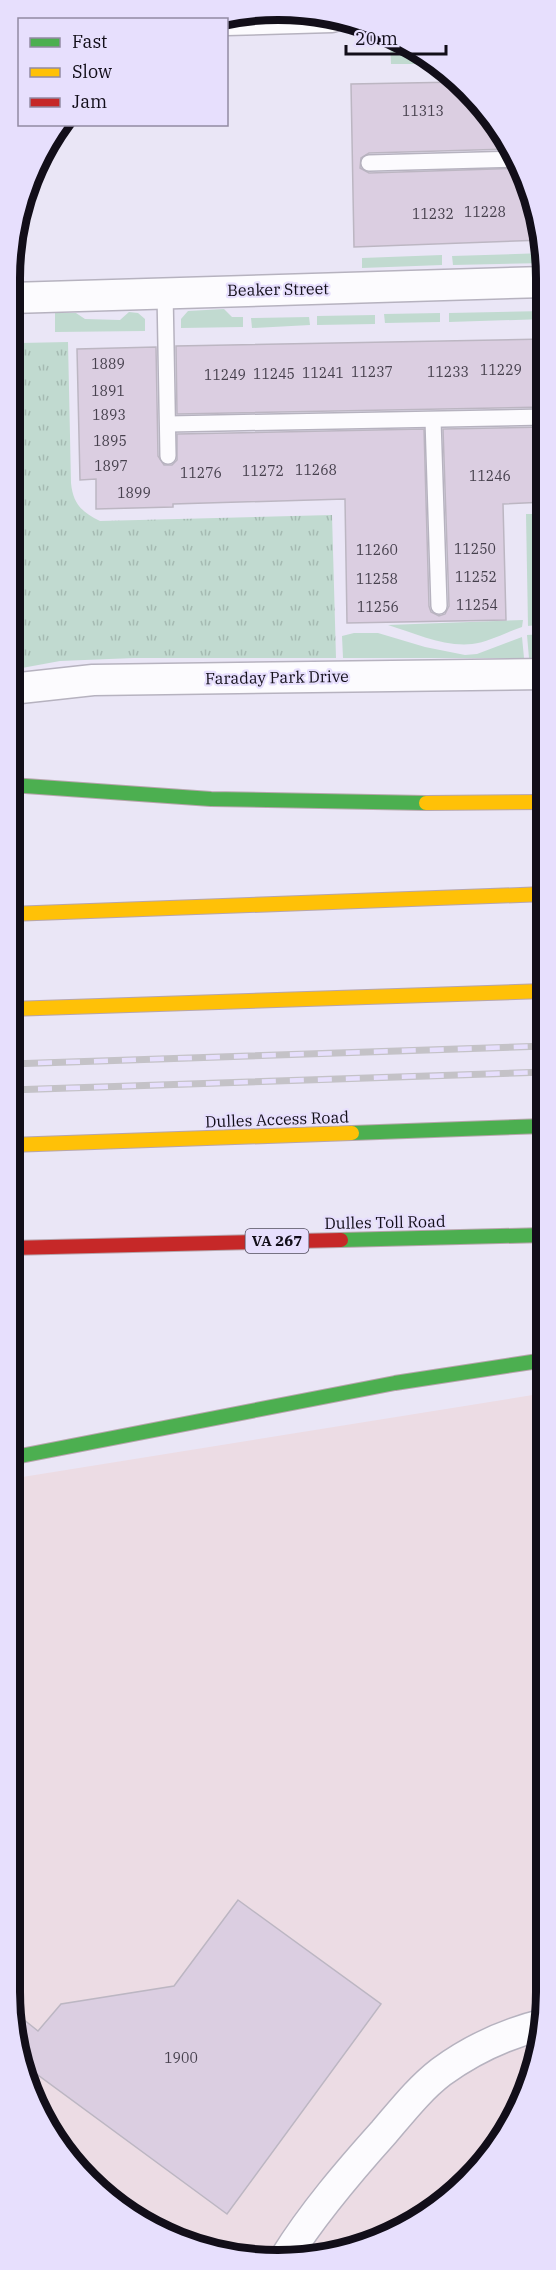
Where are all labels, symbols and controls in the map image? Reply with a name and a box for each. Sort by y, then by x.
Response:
legend [18,18,228,126]
scale bar [346,18,446,56]
text: 20 m [355,27,398,50]
text: Fast [72,30,107,53]
text: Slow [72,60,112,83]
text: Jam [72,90,107,113]
house number: 11313 [402,102,444,120]
house number: 11228 [464,203,506,221]
house number: 11232 [412,205,454,223]
street label: Beaker Street [227,278,329,300]
house number: 1889 [91,355,125,373]
house number: 11229 [480,361,522,379]
house number: 11237 [351,363,393,381]
house number: 11233 [427,363,469,381]
house number: 11241 [302,364,344,382]
house number: 11245 [253,365,295,383]
house number: 11249 [204,366,246,384]
house number: 1891 [91,382,125,400]
house number: 1893 [92,406,126,424]
house number: 1895 [93,432,127,450]
house number: 1897 [94,457,128,475]
house number: 11268 [295,461,337,479]
house number: 11272 [242,462,284,480]
house number: 11276 [180,464,222,482]
house number: 11246 [469,467,511,485]
house number: 1899 [117,484,151,502]
house number: 11250 [454,540,496,558]
house number: 11260 [356,541,398,559]
house number: 11252 [455,568,497,586]
house number: 11258 [356,570,398,588]
house number: 11254 [456,596,498,614]
house number: 11256 [357,598,399,616]
street label: Faraday Park Drive [205,666,349,688]
street label: Dulles Access Road [205,1106,350,1132]
street label: Dulles Toll Road [324,1211,446,1233]
road number: VA 267 [246,1229,308,1253]
house number: 1900 [164,2049,198,2067]

